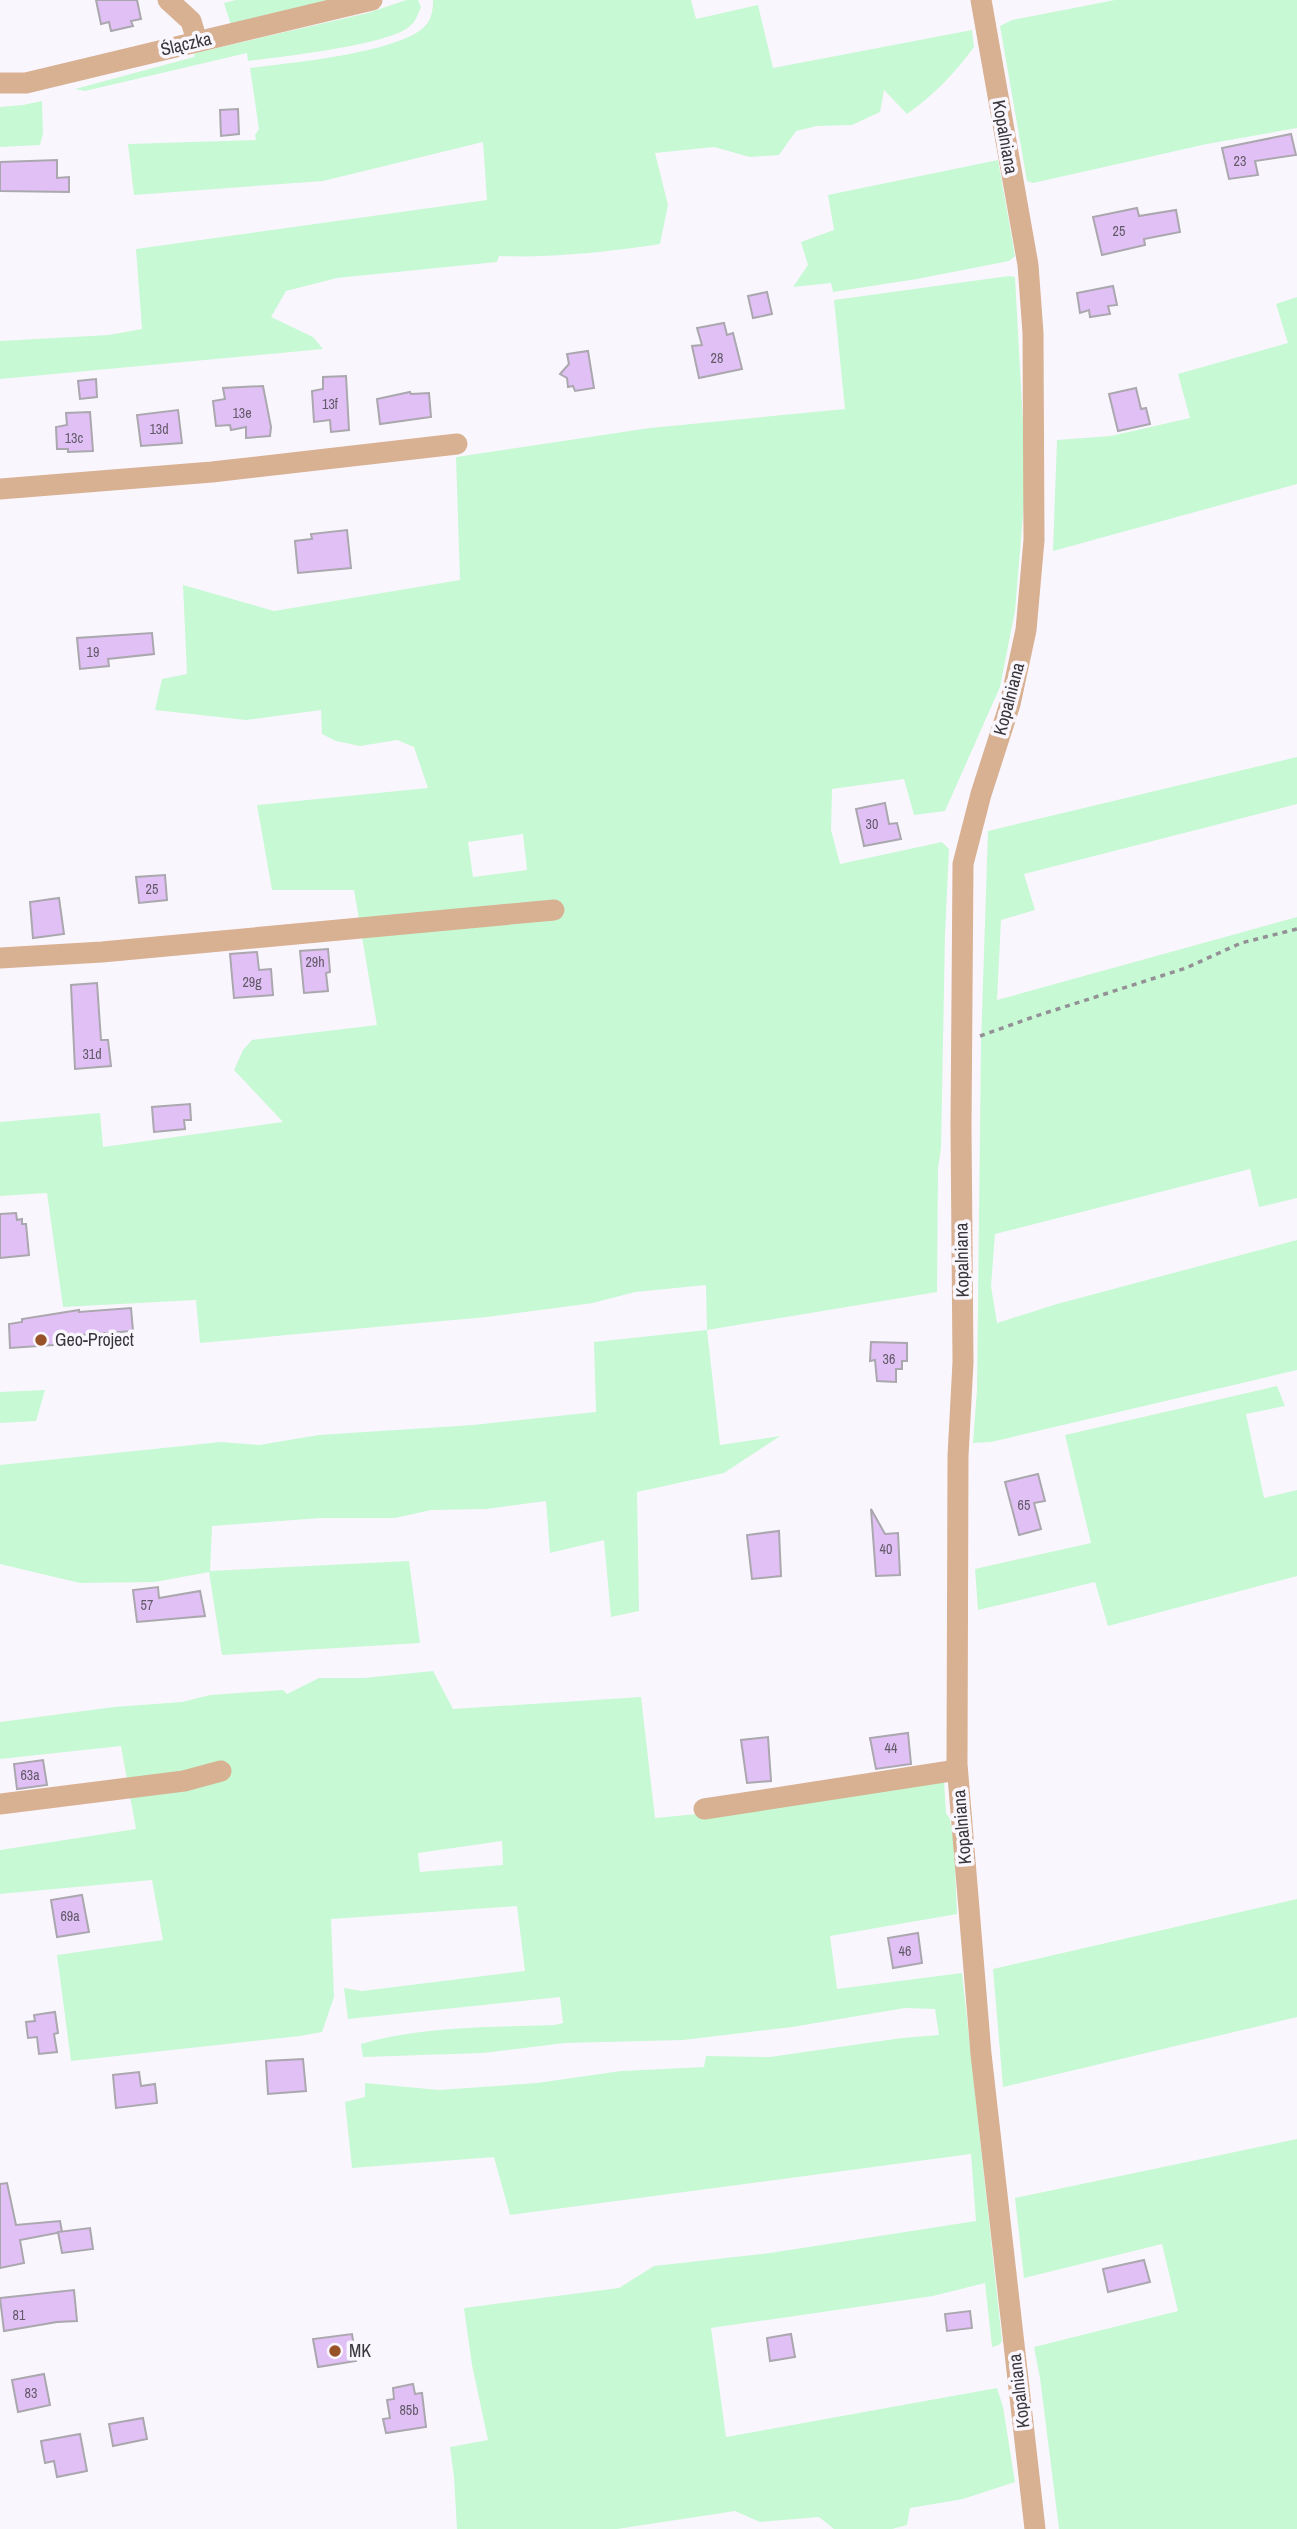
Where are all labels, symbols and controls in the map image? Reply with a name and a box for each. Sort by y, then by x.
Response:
street label: Ślączka [158,26,214,62]
street label: Kopalniana [987,98,1024,176]
house number: 23 [1234,152,1246,170]
house number: 25 [1113,222,1125,240]
house number: 28 [711,349,723,367]
house number: 13f [322,395,339,413]
house number: 13e [232,404,252,422]
house number: 13d [149,420,169,438]
house number: 13c [65,429,84,447]
house number: 19 [87,643,99,661]
street label: Kopalniana [987,660,1030,738]
house number: 30 [866,815,878,833]
house number: 25 [146,880,158,898]
house number: 29h [305,953,325,971]
house number: 29g [242,973,262,991]
house number: 31d [82,1045,102,1063]
street label: Kopalniana [948,1222,975,1298]
place label: Geo-Project [55,1327,134,1352]
marker: Geo-Project [33,1332,49,1348]
house number: 36 [883,1350,895,1368]
house number: 65 [1018,1496,1030,1514]
house number: 40 [880,1540,892,1558]
house number: 57 [141,1596,153,1614]
house number: 44 [885,1739,898,1757]
house number: 63a [20,1766,40,1784]
street label: Kopalniana [946,1789,977,1865]
house number: 69a [60,1907,80,1925]
house number: 46 [899,1942,911,1960]
house number: 81 [13,2306,26,2324]
place label: MK [349,2338,371,2363]
marker: MK [327,2343,343,2359]
street label: Kopalniana [1002,2352,1035,2430]
house number: 83 [25,2384,37,2402]
house number: 85b [399,2401,419,2419]

